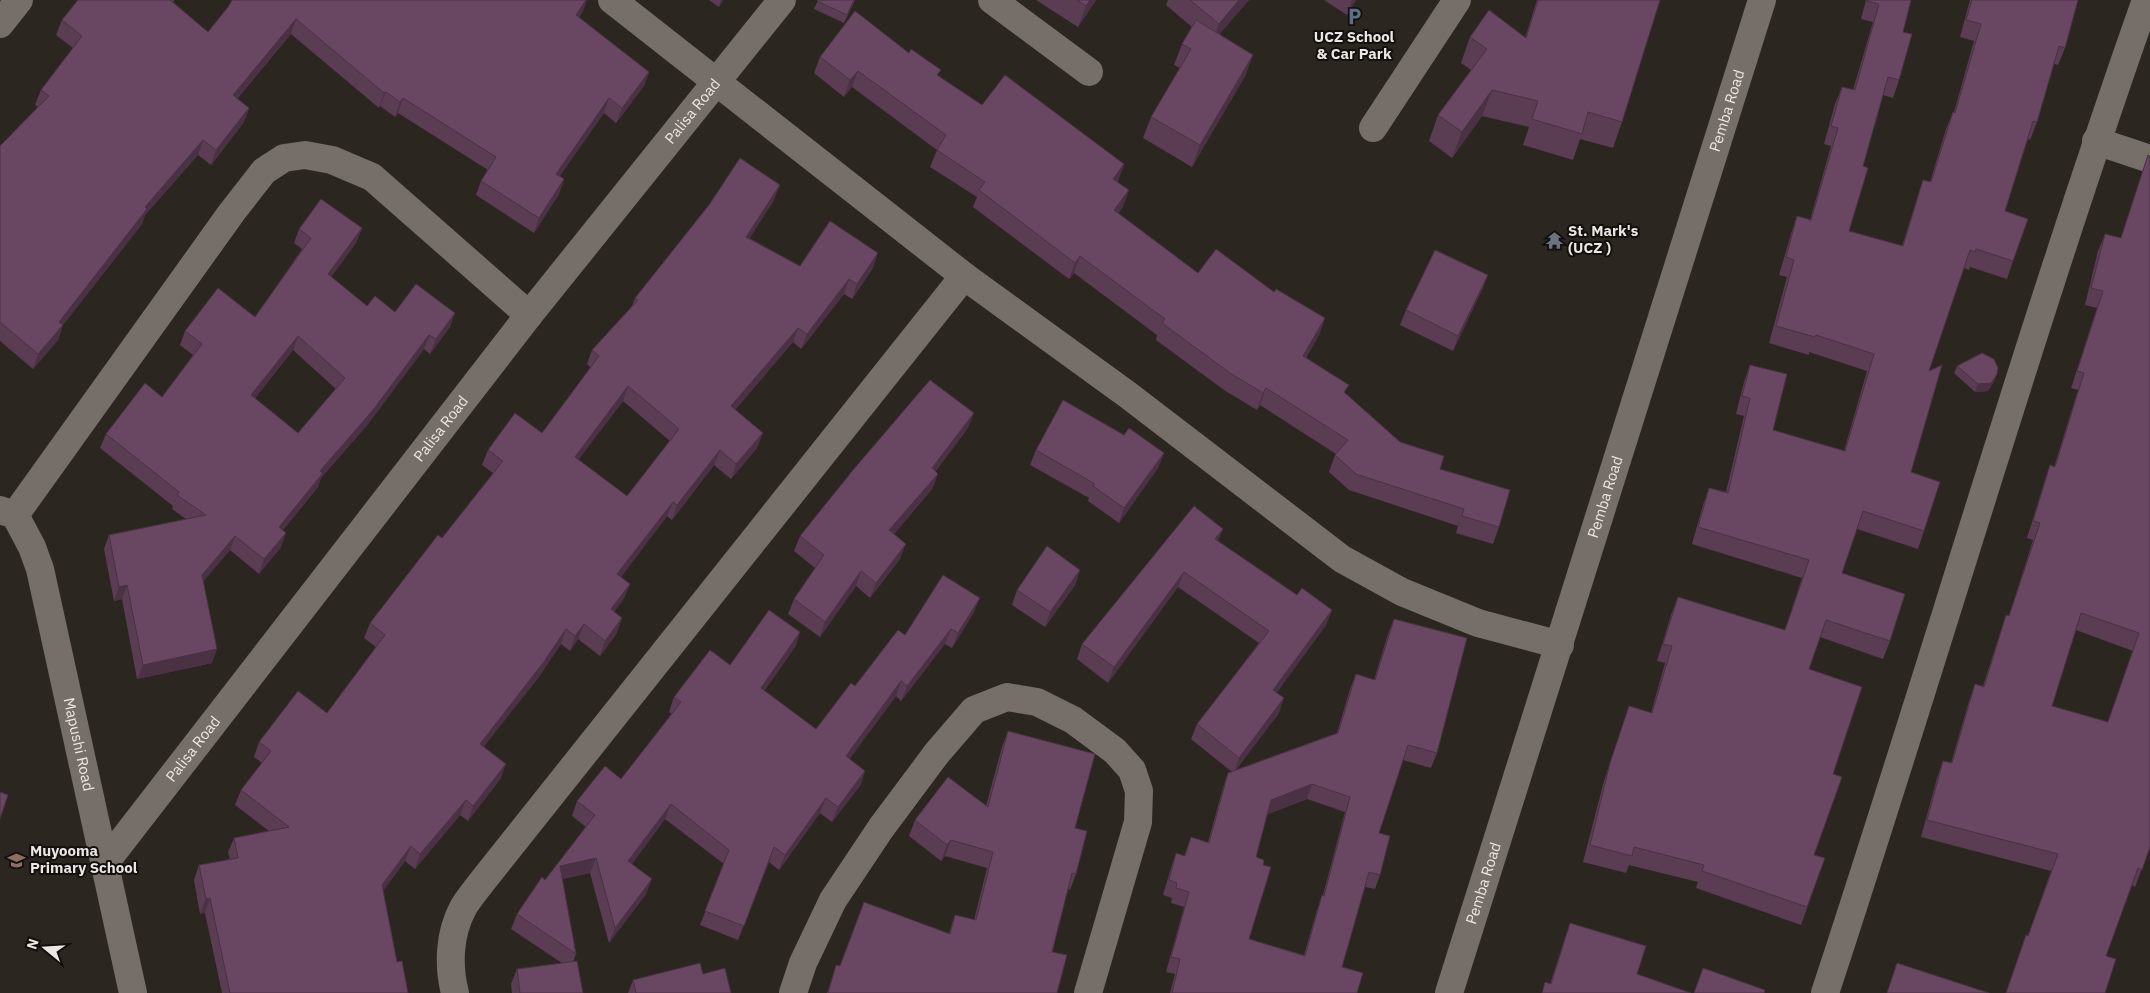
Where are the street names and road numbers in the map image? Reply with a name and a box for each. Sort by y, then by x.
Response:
street label: Pemba Road [1705,67,1748,154]
street label: Palisa Road [660,75,724,148]
street label: Palisa Road [409,392,472,465]
street label: Pemba Road [1583,454,1627,540]
street label: Mapushi Road [59,696,98,793]
street label: Palisa Road [161,712,224,786]
street label: Pemba Road [1461,840,1505,927]

